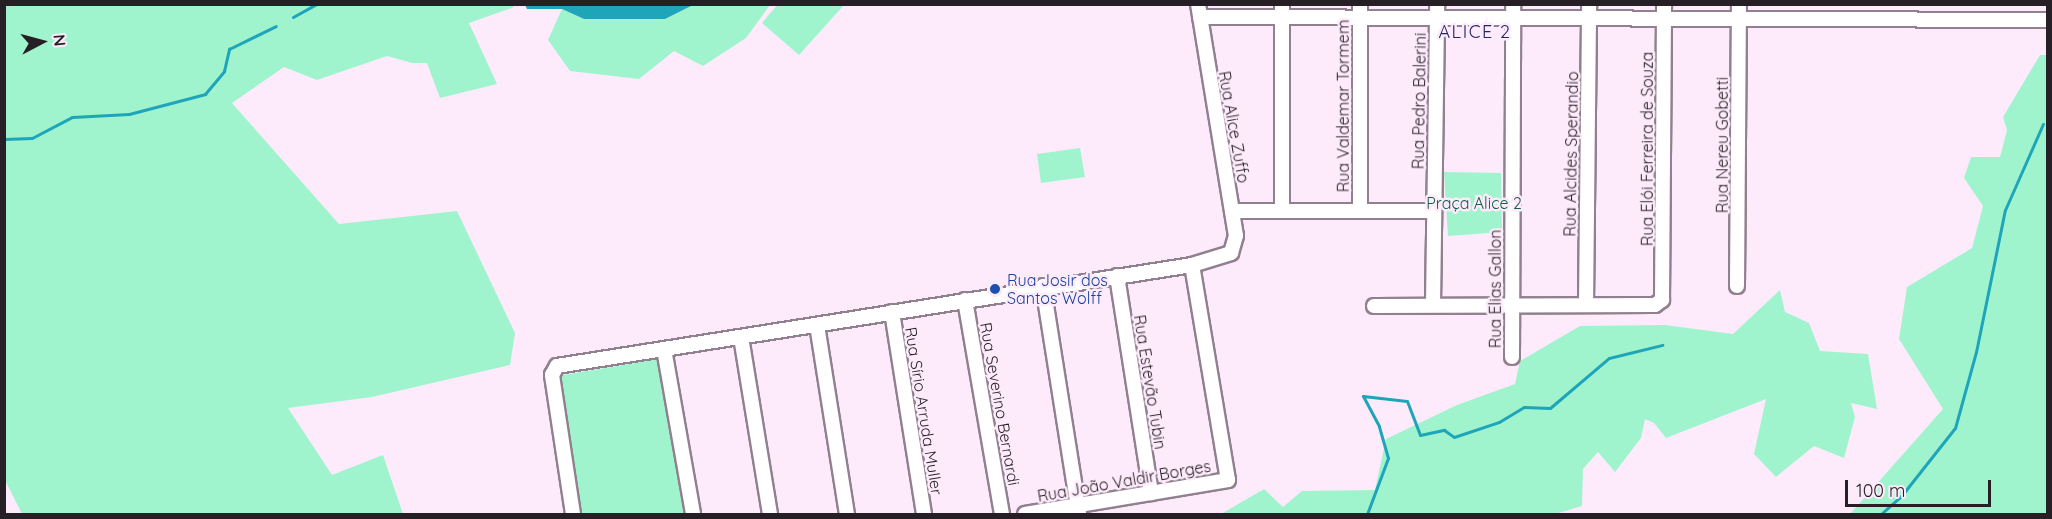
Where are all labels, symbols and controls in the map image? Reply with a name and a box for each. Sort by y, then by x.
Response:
north arrow [12,12,72,72]
street label: Rua Valdemar Tormem [1333,20,1353,192]
district label: ALICE 2 [1438,21,1512,43]
text: N [49,33,70,47]
street label: Rua Pedro Balerini [1408,33,1430,169]
street label: Rua Elói Ferreira de Souza [1637,52,1657,246]
street label: Rua Alice Zuffo [1215,69,1253,185]
street label: Rua Alcides Sperandio [1560,71,1582,237]
street label: Rua Nereu Gobetti [1712,77,1732,213]
park label: Praça Alice 2 [1426,193,1522,213]
street label: Rua Elias Gallon [1485,230,1505,348]
place label: Rua Josir dos Santos Wolff [1007,270,1108,308]
marker: Rua Josir dos Santos Wolff [988,282,1002,296]
street label: Rua Estevão Tubin [1130,313,1170,451]
street label: Rua Severino Bernardi [976,321,1024,487]
street label: Rua Sírio Arruda Muller [901,326,947,496]
street label: Rua João Valdir Borges [1036,456,1212,506]
scale bar [1848,468,1994,506]
text: 100 m [1856,479,1905,502]

